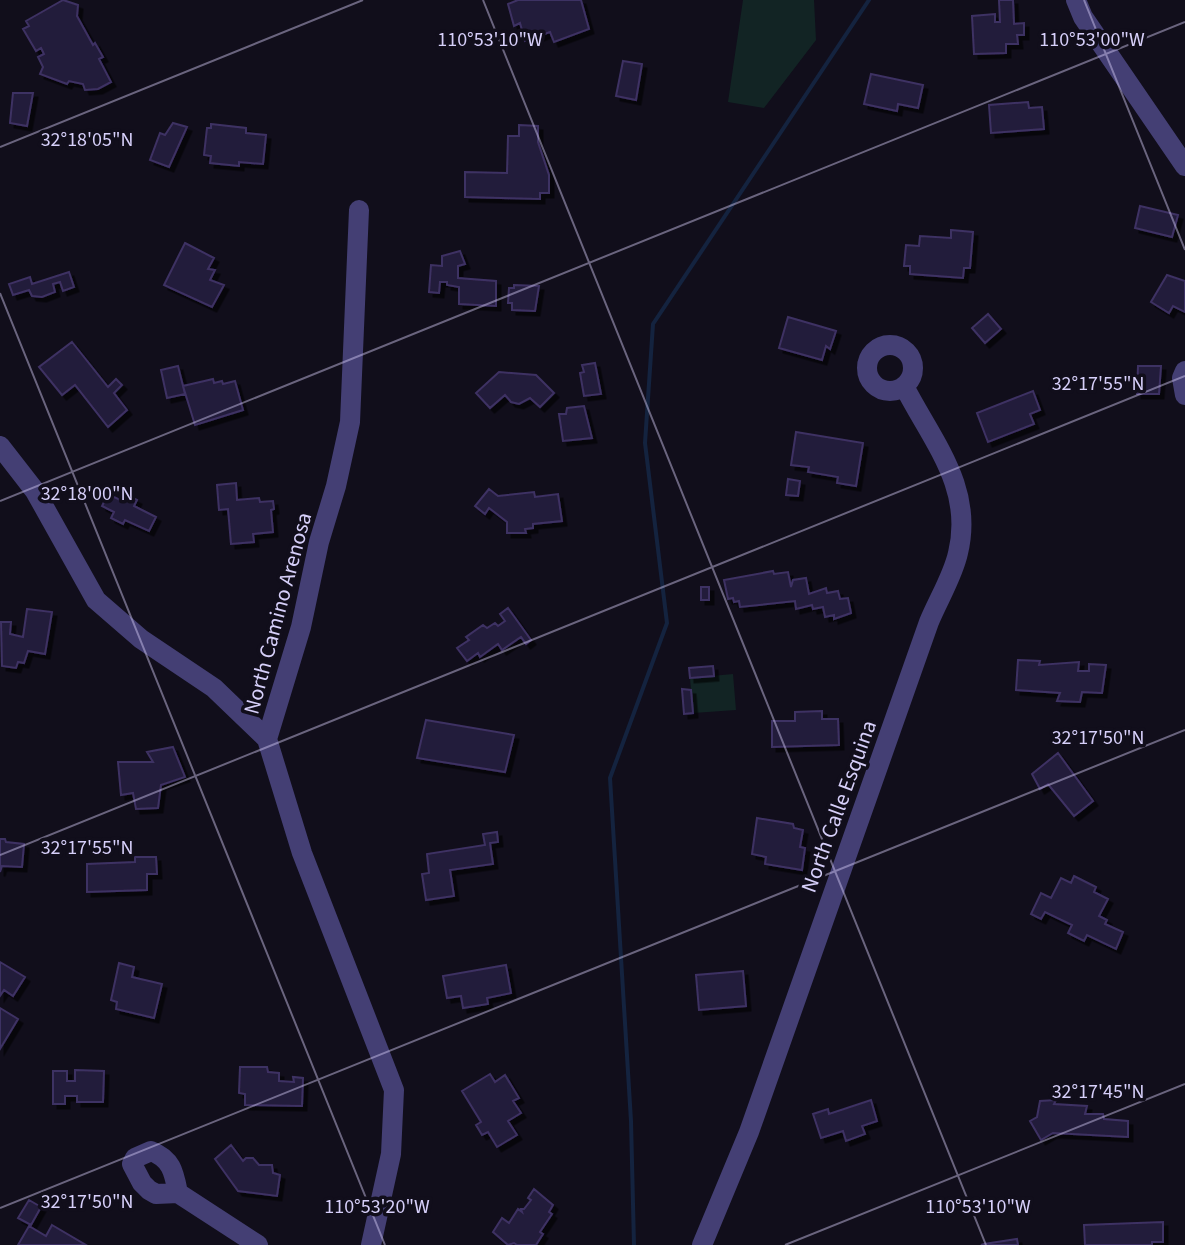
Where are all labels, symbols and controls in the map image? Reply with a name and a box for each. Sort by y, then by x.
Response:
text: 110°53'10"W [437,26,543,54]
text: 110°53'00"W [1039,26,1145,54]
text: 32°18'05"N [41,126,133,154]
text: 32°17'55"N [1052,370,1144,398]
text: 32°18'00"N [41,480,133,508]
street label: North Camino Arenosa [236,509,320,718]
street label: North Calle Esquina [793,716,885,897]
text: 32°17'50"N [1052,724,1144,752]
text: 32°17'55"N [41,834,133,862]
text: 32°17'45"N [1052,1078,1144,1106]
text: 32°17'50"N [41,1188,133,1216]
text: 110°53'20"W [324,1193,430,1221]
text: 110°53'10"W [925,1193,1031,1221]

